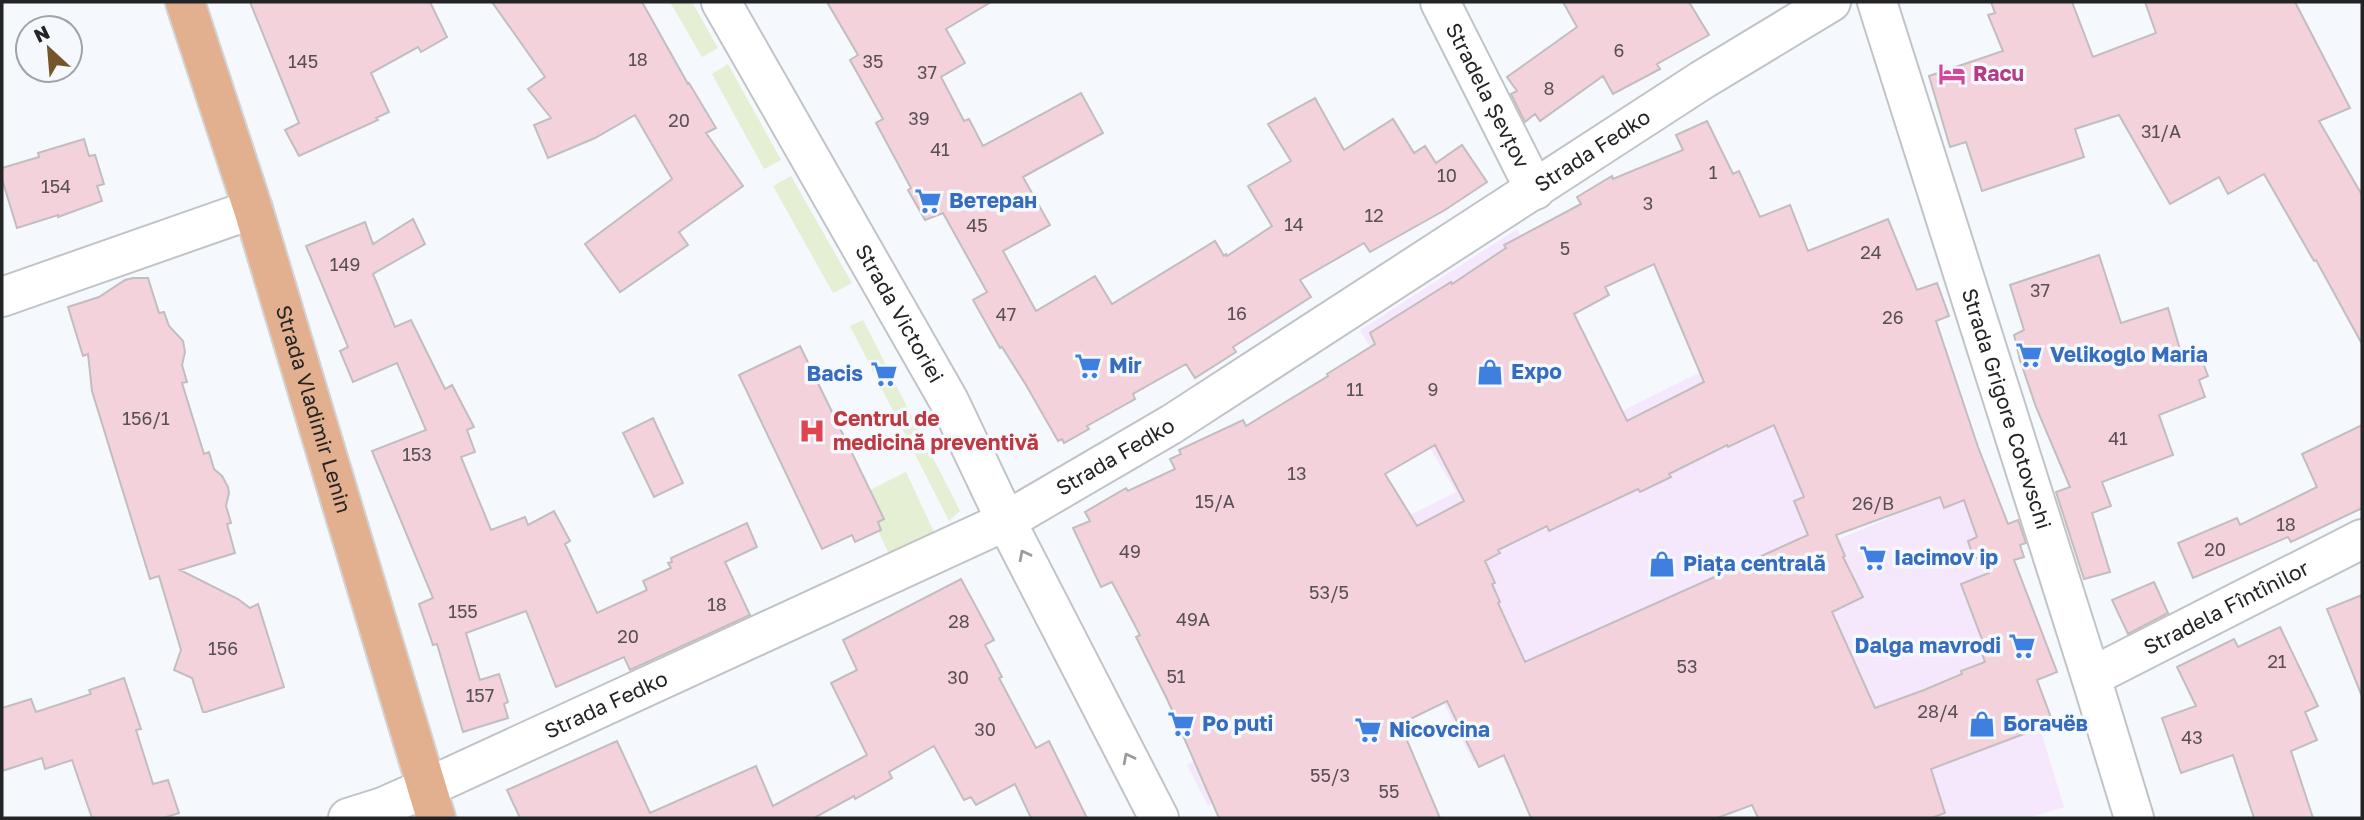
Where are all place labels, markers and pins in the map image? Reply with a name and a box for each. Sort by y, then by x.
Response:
hotel icon: Racu [1937,59,1967,89]
place label: Racu [1973,60,2024,86]
supermarket icon: Ветеран [913,186,943,216]
place label: Ветеран [949,187,1037,213]
supermarket icon: Velikoglo Maria [2014,340,2044,370]
place label: Velikoglo Maria [2050,341,2208,367]
supermarket icon: Mir [1073,351,1103,381]
place label: Mir [1109,352,1142,378]
shop icon: Expo [1475,357,1505,387]
place label: Expo [1511,358,1562,384]
supermarket icon: Bacis [869,359,899,389]
place label: Bacis [806,360,863,386]
place label: Centrul de medicină preventivă [833,405,1039,455]
hospital icon: Centrul de medicină preventivă [797,416,827,446]
supermarket icon: Iacimov ip [1858,543,1888,573]
place label: Iacimov ip [1894,544,1998,570]
shop icon: Piața centrală [1647,549,1677,579]
place label: Piața centrală [1683,550,1826,576]
supermarket icon: Dalga mavrodi [2007,631,2037,661]
place label: Dalga mavrodi [1855,632,2001,658]
supermarket icon: Po puti [1166,709,1196,739]
shop icon: Богачёв [1967,709,1997,739]
place label: Po puti [1202,710,1273,736]
place label: Богачёв [2003,710,2088,736]
supermarket icon: Nicovcina [1353,715,1383,745]
place label: Nicovcina [1389,716,1490,742]

